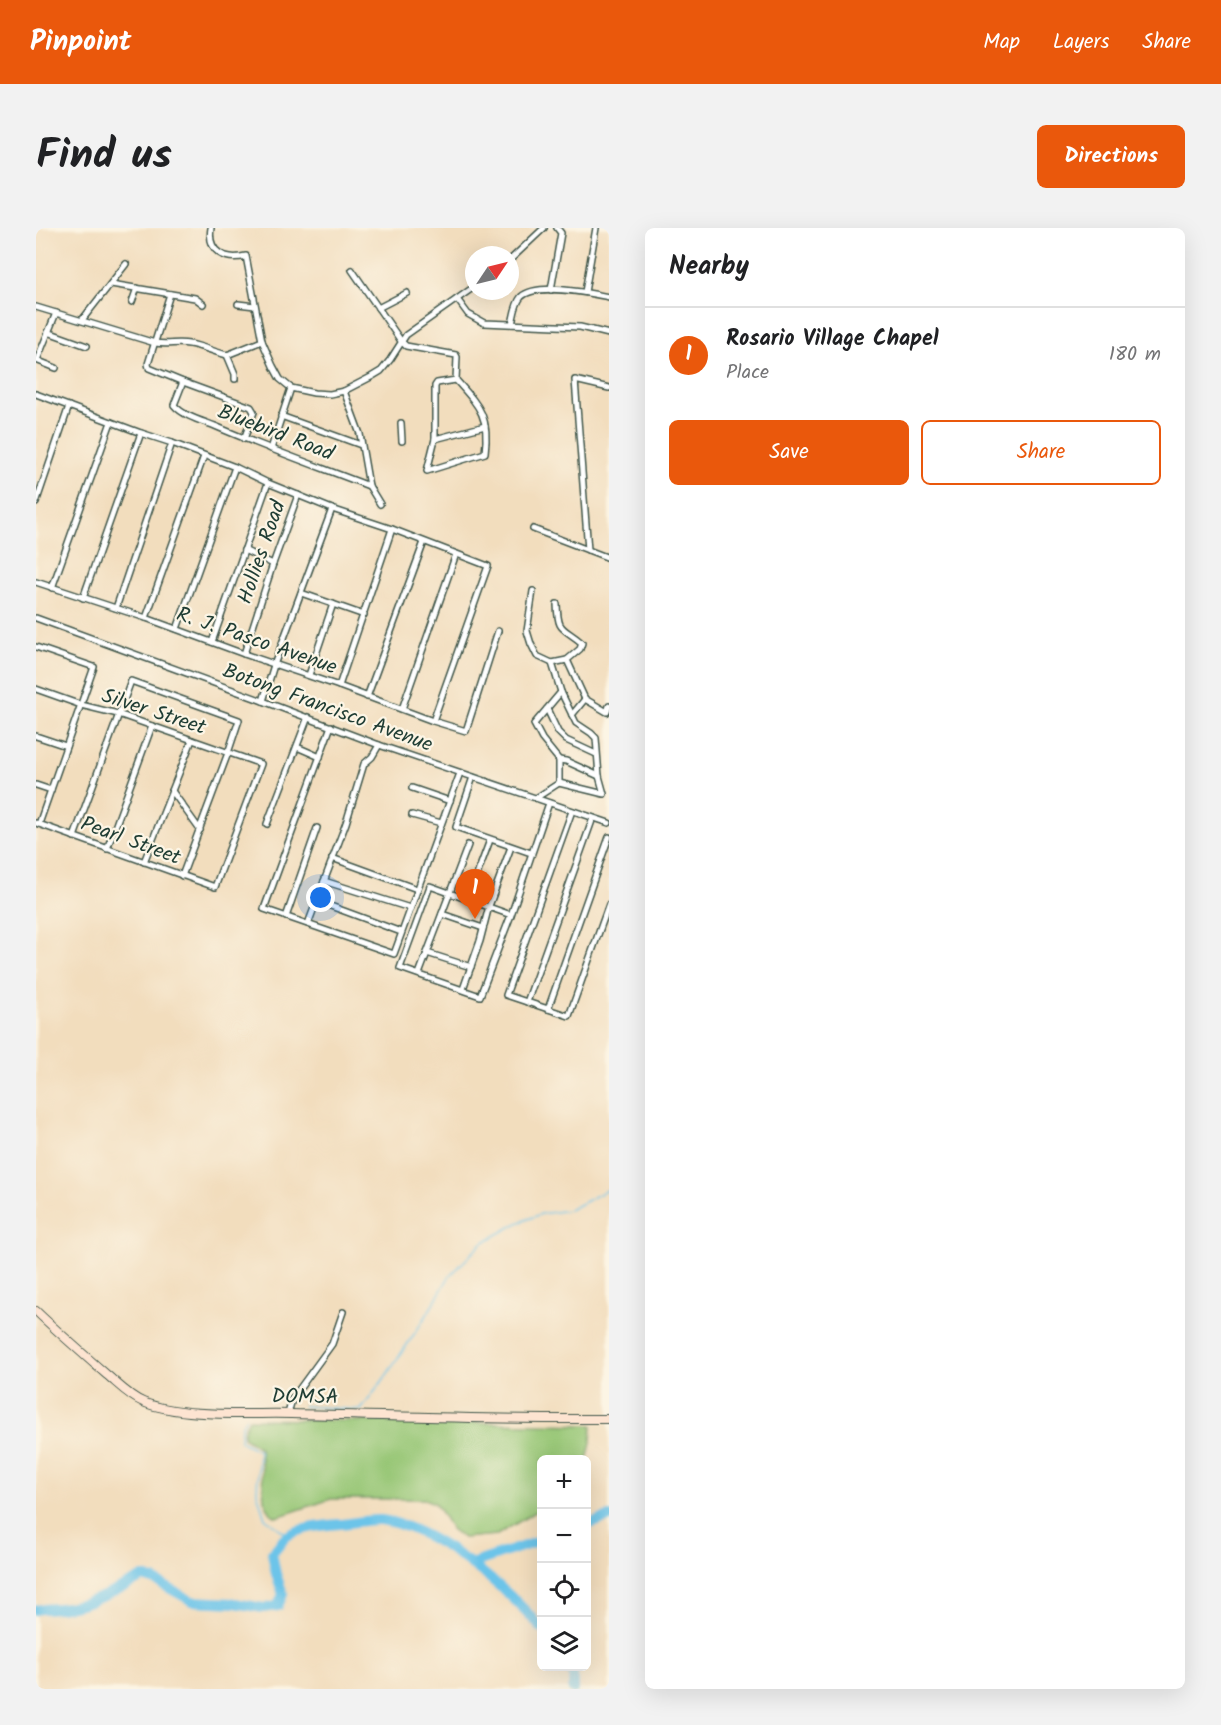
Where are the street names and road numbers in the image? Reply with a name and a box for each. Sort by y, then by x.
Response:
street label: Bluebird Road [213,396,339,471]
street label: Hollies Road [229,496,296,609]
street label: R. J. Pasco Avenue [172,598,342,685]
street label: Botong Francisco Avenue [218,655,438,762]
street label: Silver Street [97,680,211,745]
street label: Pearl Street [76,808,186,875]
street label: DOMSA [271,1380,339,1415]

